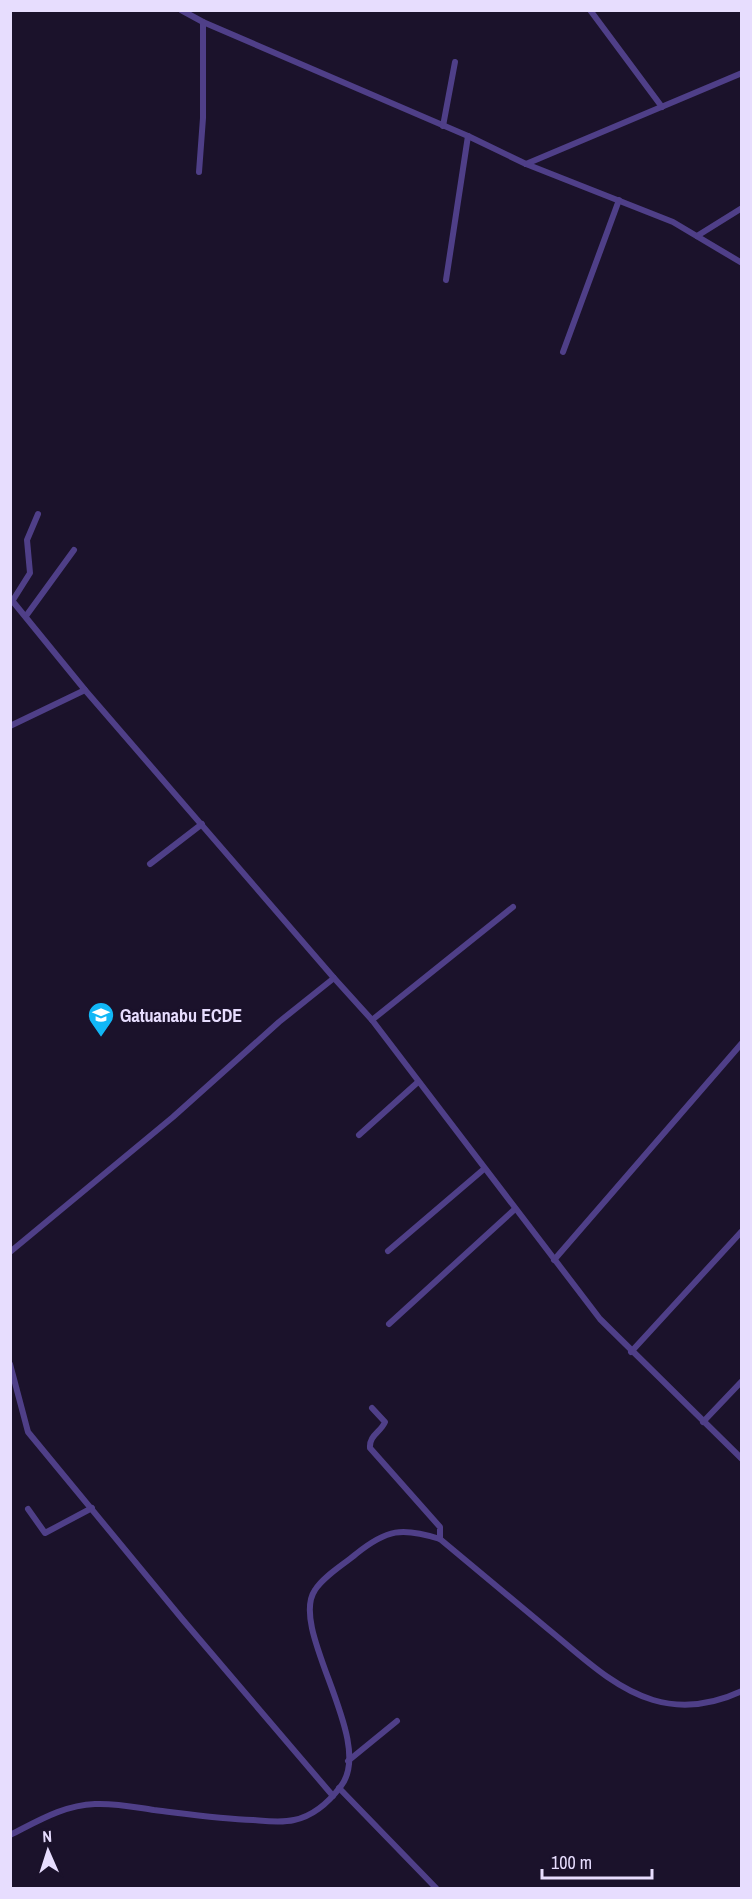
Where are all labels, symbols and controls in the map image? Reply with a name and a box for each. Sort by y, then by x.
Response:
school or university icon: Gatuanabu ECDE [86,1000,116,1038]
place label: Gatuanabu ECDE [120,1003,242,1028]
north arrow [18,1821,78,1881]
text: N [42,1825,53,1847]
scale bar [542,1842,652,1880]
text: 100 m [551,1850,592,1875]

